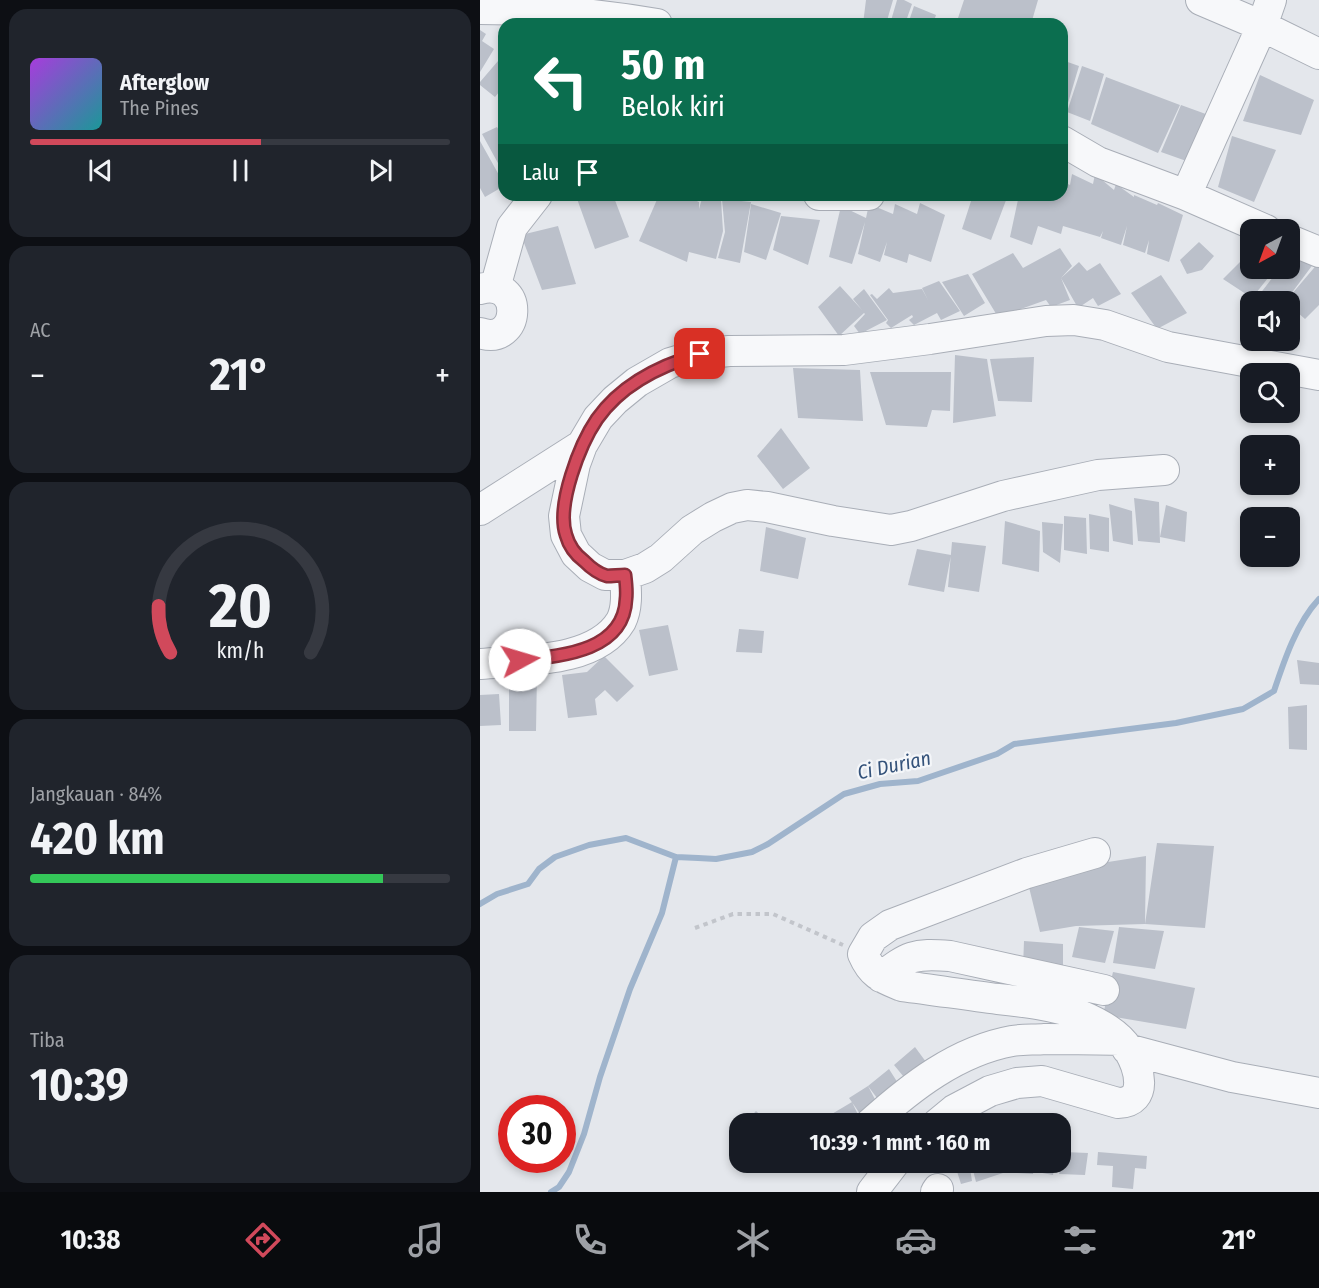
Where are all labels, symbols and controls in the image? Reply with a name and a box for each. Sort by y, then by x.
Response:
text: 50 m [621,40,705,90]
icon: left [522,42,600,120]
text: Afterglow [120,69,209,96]
text: Belok kiri [621,91,725,123]
text: The Pines [120,96,199,120]
icon: previous [84,154,117,187]
icon: pause [224,154,257,187]
icon: next [364,154,397,187]
icon: arrive [571,156,604,189]
text: Lalu [522,159,559,186]
north arrow [1240,219,1300,279]
map controls [1240,219,1300,567]
button: sound [1240,291,1300,351]
text: AC [30,318,50,342]
pin [674,328,725,379]
icon: arrive [683,337,716,370]
text: 21° [210,348,270,402]
text: − [30,356,45,396]
text: + [435,356,450,396]
button: search [1240,363,1300,423]
button: + [1240,435,1300,495]
button: − [1240,507,1300,567]
text: 20 [208,569,271,644]
position arrow [488,628,552,692]
text: km/h [216,638,264,664]
water label: Ci Durian [855,746,933,784]
text: Jangkauan · 84% [30,782,162,806]
text: 420 km [30,812,165,866]
text: Tiba [30,1028,65,1052]
text: 10:39 [30,1058,129,1112]
speed limit sign: 30 [498,1095,576,1173]
text: 10:39 · 1 mnt · 160 m [810,1129,990,1156]
icon: directions [242,1219,284,1261]
icon: music [405,1219,447,1261]
icon: phone [569,1219,611,1261]
icon: climate [732,1219,774,1261]
icon: car [895,1219,937,1261]
icon: filters [1059,1219,1101,1261]
text: 10:38 [61,1224,121,1256]
text: 21° [1222,1224,1258,1256]

